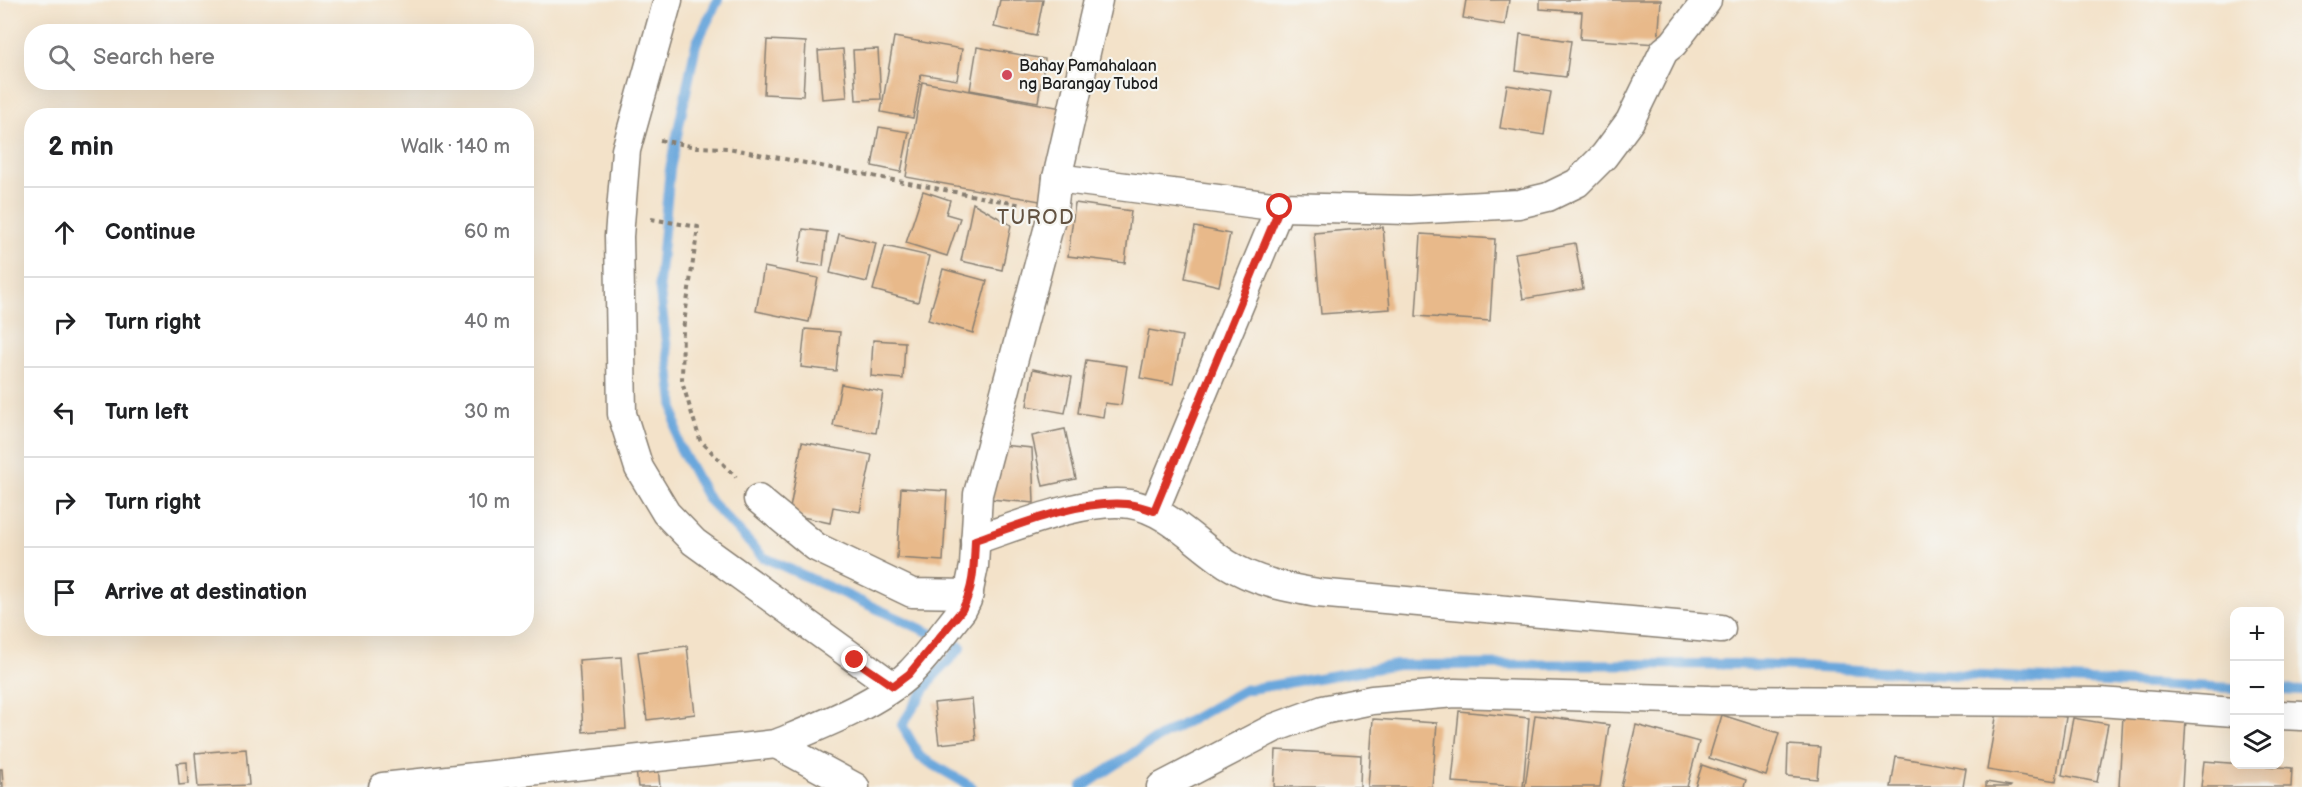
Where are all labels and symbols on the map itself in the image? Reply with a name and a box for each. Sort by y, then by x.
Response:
place label: Bahay Pamahalaan ng Barangay Tubod [1019,57,1158,94]
marker: Bahay Pamahalaan ng Barangay Tubod [1000,68,1014,82]
route start [1266,193,1292,219]
district label: TUROD [997,206,1075,230]
route end [841,646,867,672]

